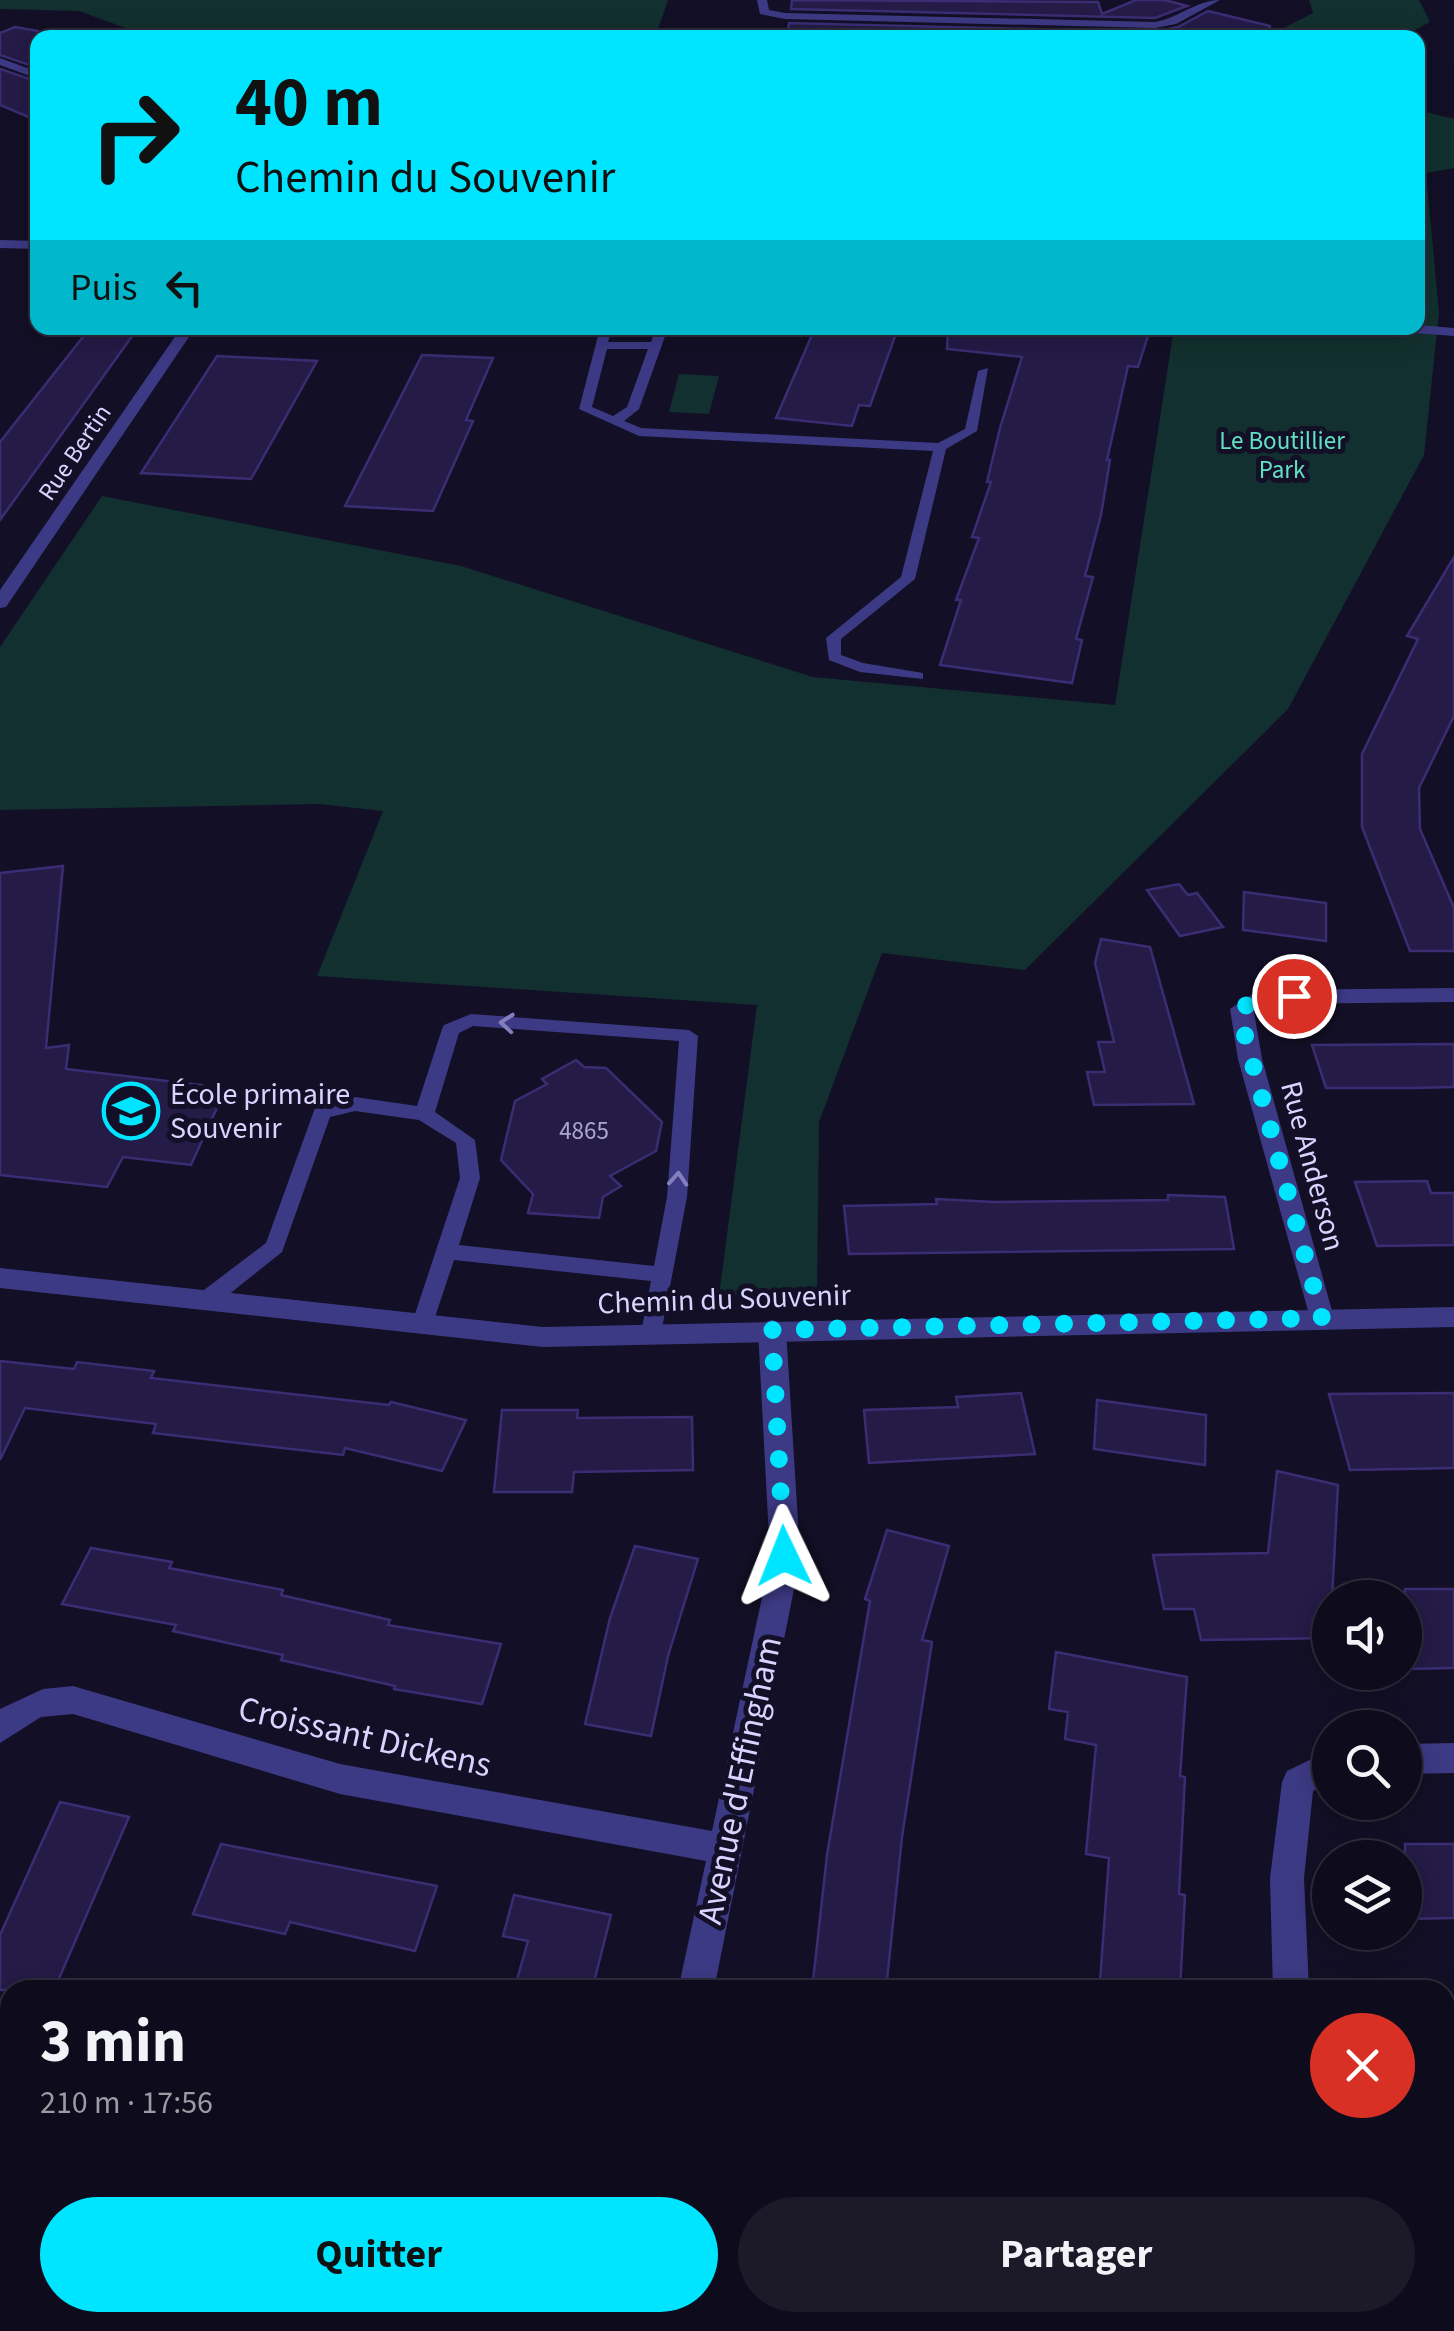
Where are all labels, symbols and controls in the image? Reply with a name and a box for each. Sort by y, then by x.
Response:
text: 40 m [235,53,383,153]
icon: right [70,70,200,200]
text: Chemin du Souvenir [235,146,615,210]
icon: left [157,260,212,315]
text: Puis [70,261,137,315]
street label: Rue Bertin [29,397,120,508]
park label: Le Boutillier Park [1219,423,1345,488]
pin [1252,954,1337,1039]
icon: arrive [1267,969,1322,1024]
one-way arrow [499,1013,515,1035]
place label: École primaire Souvenir [170,1073,350,1150]
street label: Rue Anderson [1269,1077,1356,1256]
school or university icon: École primaire Souvenir [101,1081,161,1141]
house number: 4865 [559,1113,609,1149]
one-way arrow [667,1170,689,1186]
street label: Chemin du Souvenir [597,1274,852,1325]
position arrow [732,1504,836,1608]
map controls [1312,1580,1422,1950]
button: sound [1312,1580,1422,1690]
street label: Avenue d'Effingham [685,1632,795,1929]
street label: Croissant Dickens [233,1684,496,1790]
button: search [1312,1710,1422,1820]
button: layers [1312,1840,1422,1950]
text: 3 min [40,2000,186,2085]
button: close [1310,2013,1415,2118]
text: 210 m · 17:56 [40,2080,213,2126]
button: Quitter [40,2197,718,2312]
button: Partager [738,2197,1415,2312]

